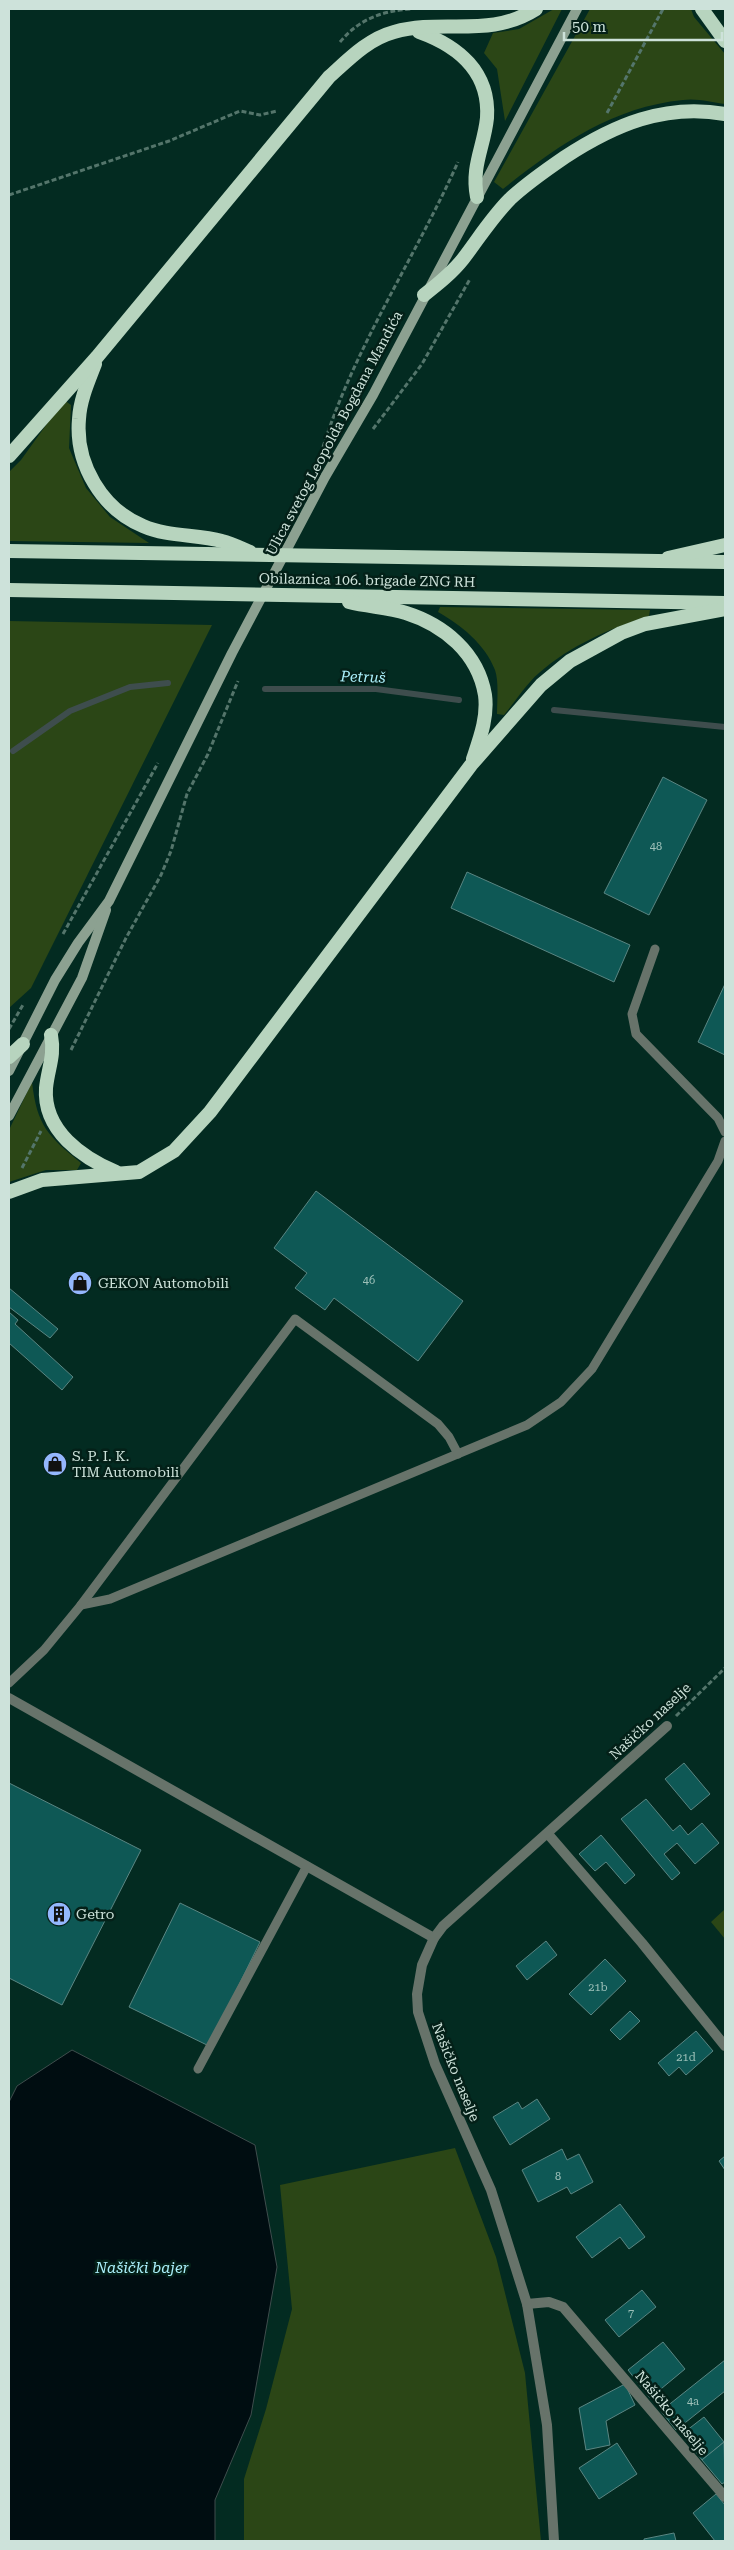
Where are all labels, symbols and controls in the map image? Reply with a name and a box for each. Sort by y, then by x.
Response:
scale bar [564,10,722,42]
text: 50 m [572,18,607,36]
street label: Ulica svetog Leopolda Bogdana Mandića [263,308,406,558]
street label: Obilaznica 106. brigade ZNG RH [259,570,476,590]
water label: Petruš [339,667,386,687]
house number: 48 [650,840,662,853]
shop icon: GEKON Automobili [67,1270,93,1296]
house number: 46 [363,1274,375,1287]
place label: GEKON Automobili [98,1275,229,1291]
place label: S. P. I. K. TIM Automobili [72,1448,180,1480]
shop icon: S. P. I. K. TIM Automobili [42,1451,68,1477]
street label: Našičko naselje [606,1679,694,1763]
building icon: Getro [46,1901,72,1927]
place label: Getro [76,1906,114,1922]
house number: 21b [588,1981,608,1994]
street label: Našičko naselje [429,2020,483,2124]
house number: 21d [676,2051,696,2064]
house number: 8 [555,2170,561,2183]
water label: Našički bajer [94,2259,190,2277]
house number: 7 [628,2307,634,2320]
street label: Našičko naselje [632,2368,712,2459]
house number: 4a [687,2395,699,2408]

